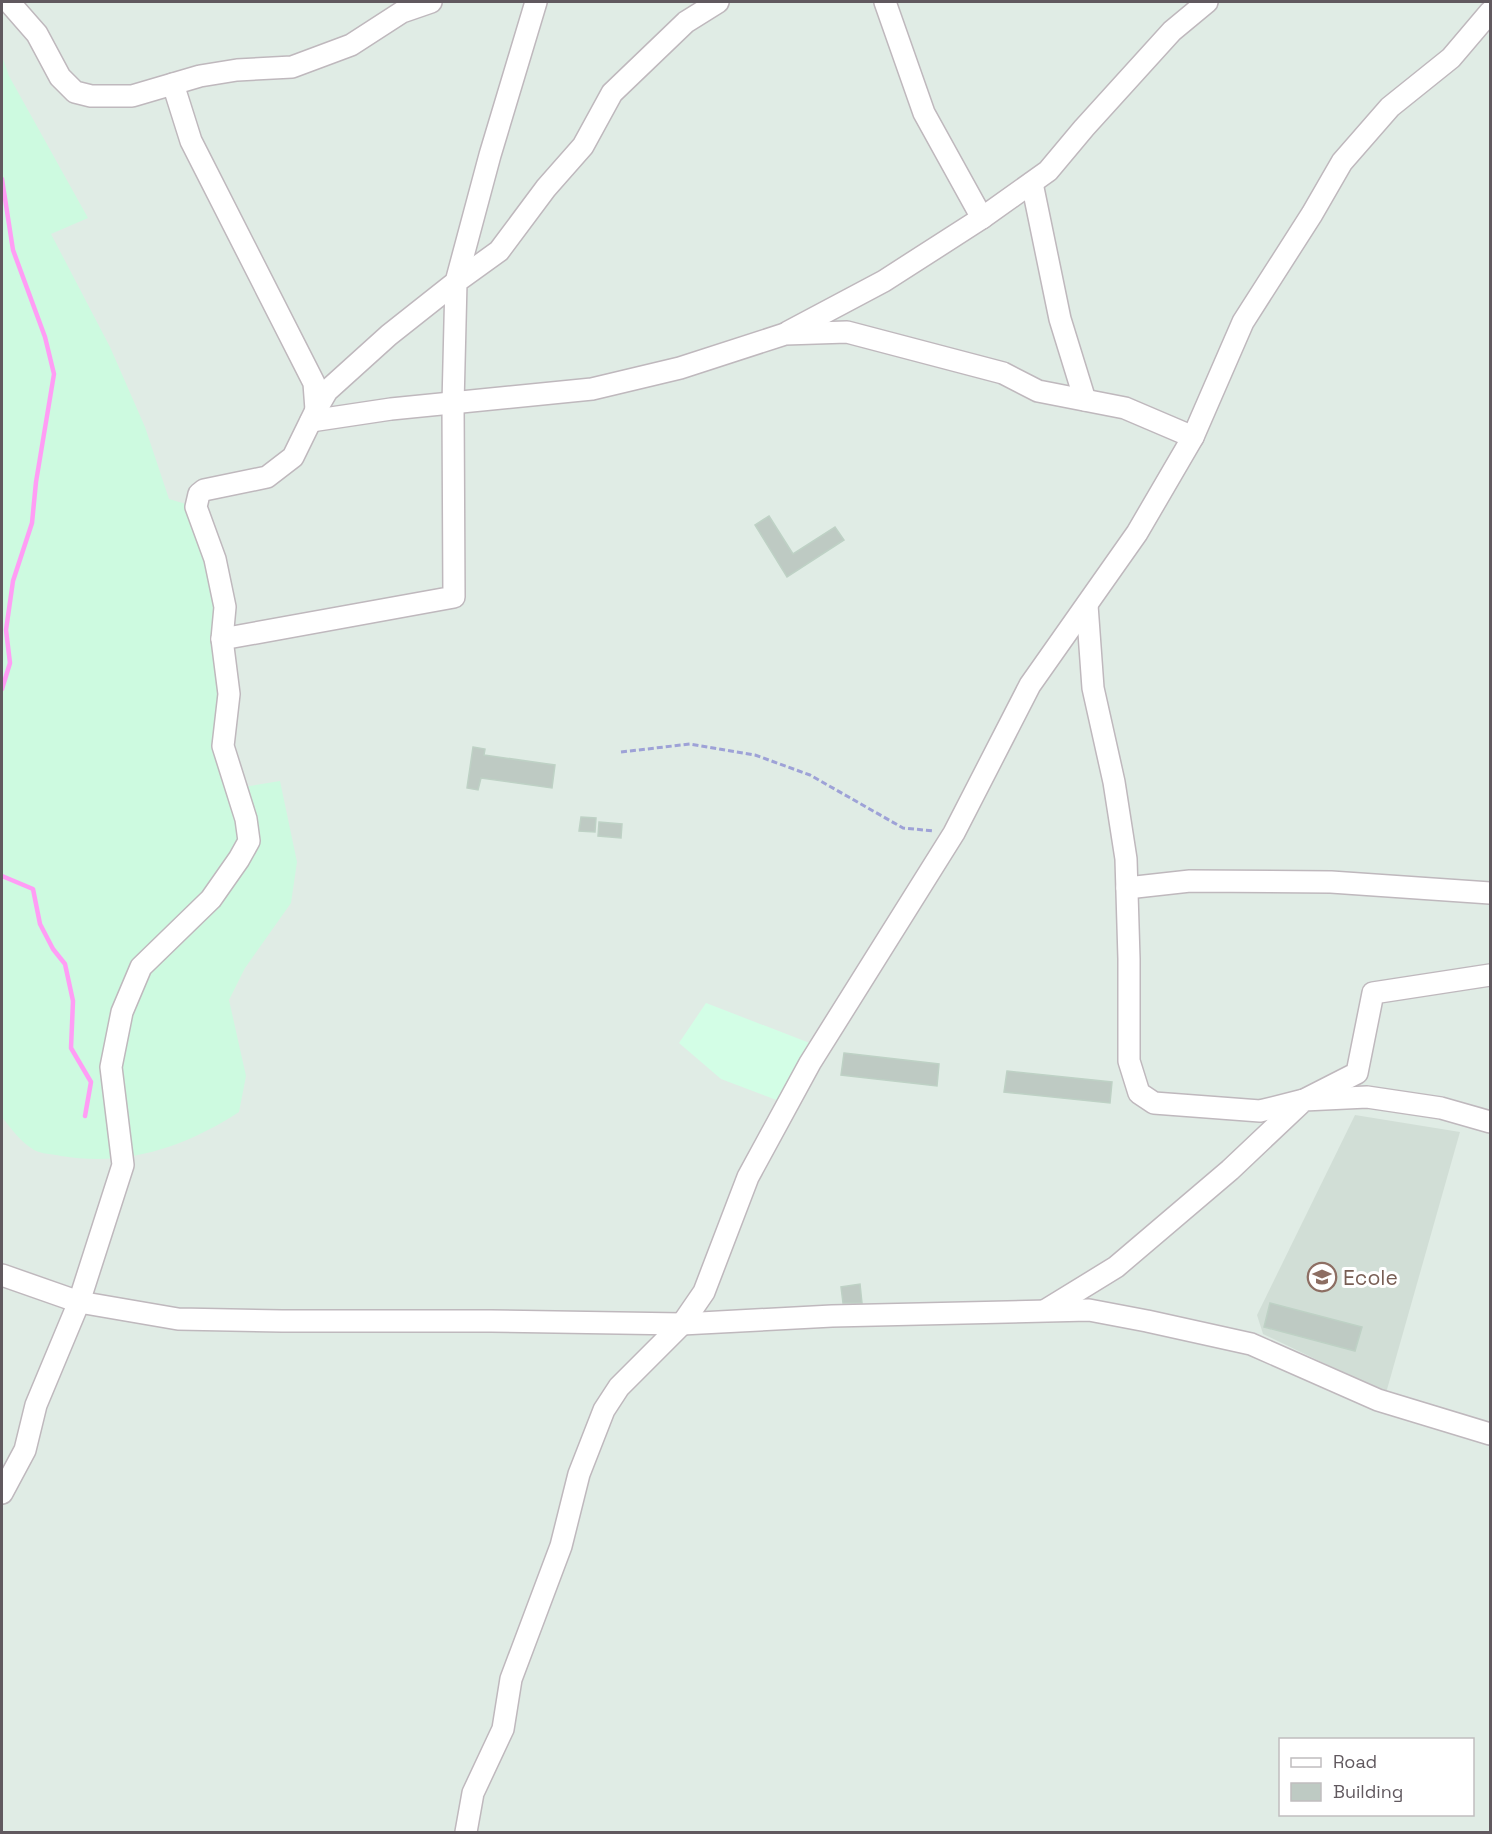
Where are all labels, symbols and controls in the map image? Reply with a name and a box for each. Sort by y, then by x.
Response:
school or university icon: Ecole [1306,1261,1338,1293]
place label: Ecole [1343,1264,1398,1291]
legend [1279,1738,1474,1816]
text: Road [1333,1750,1377,1773]
text: Building [1333,1780,1403,1803]

